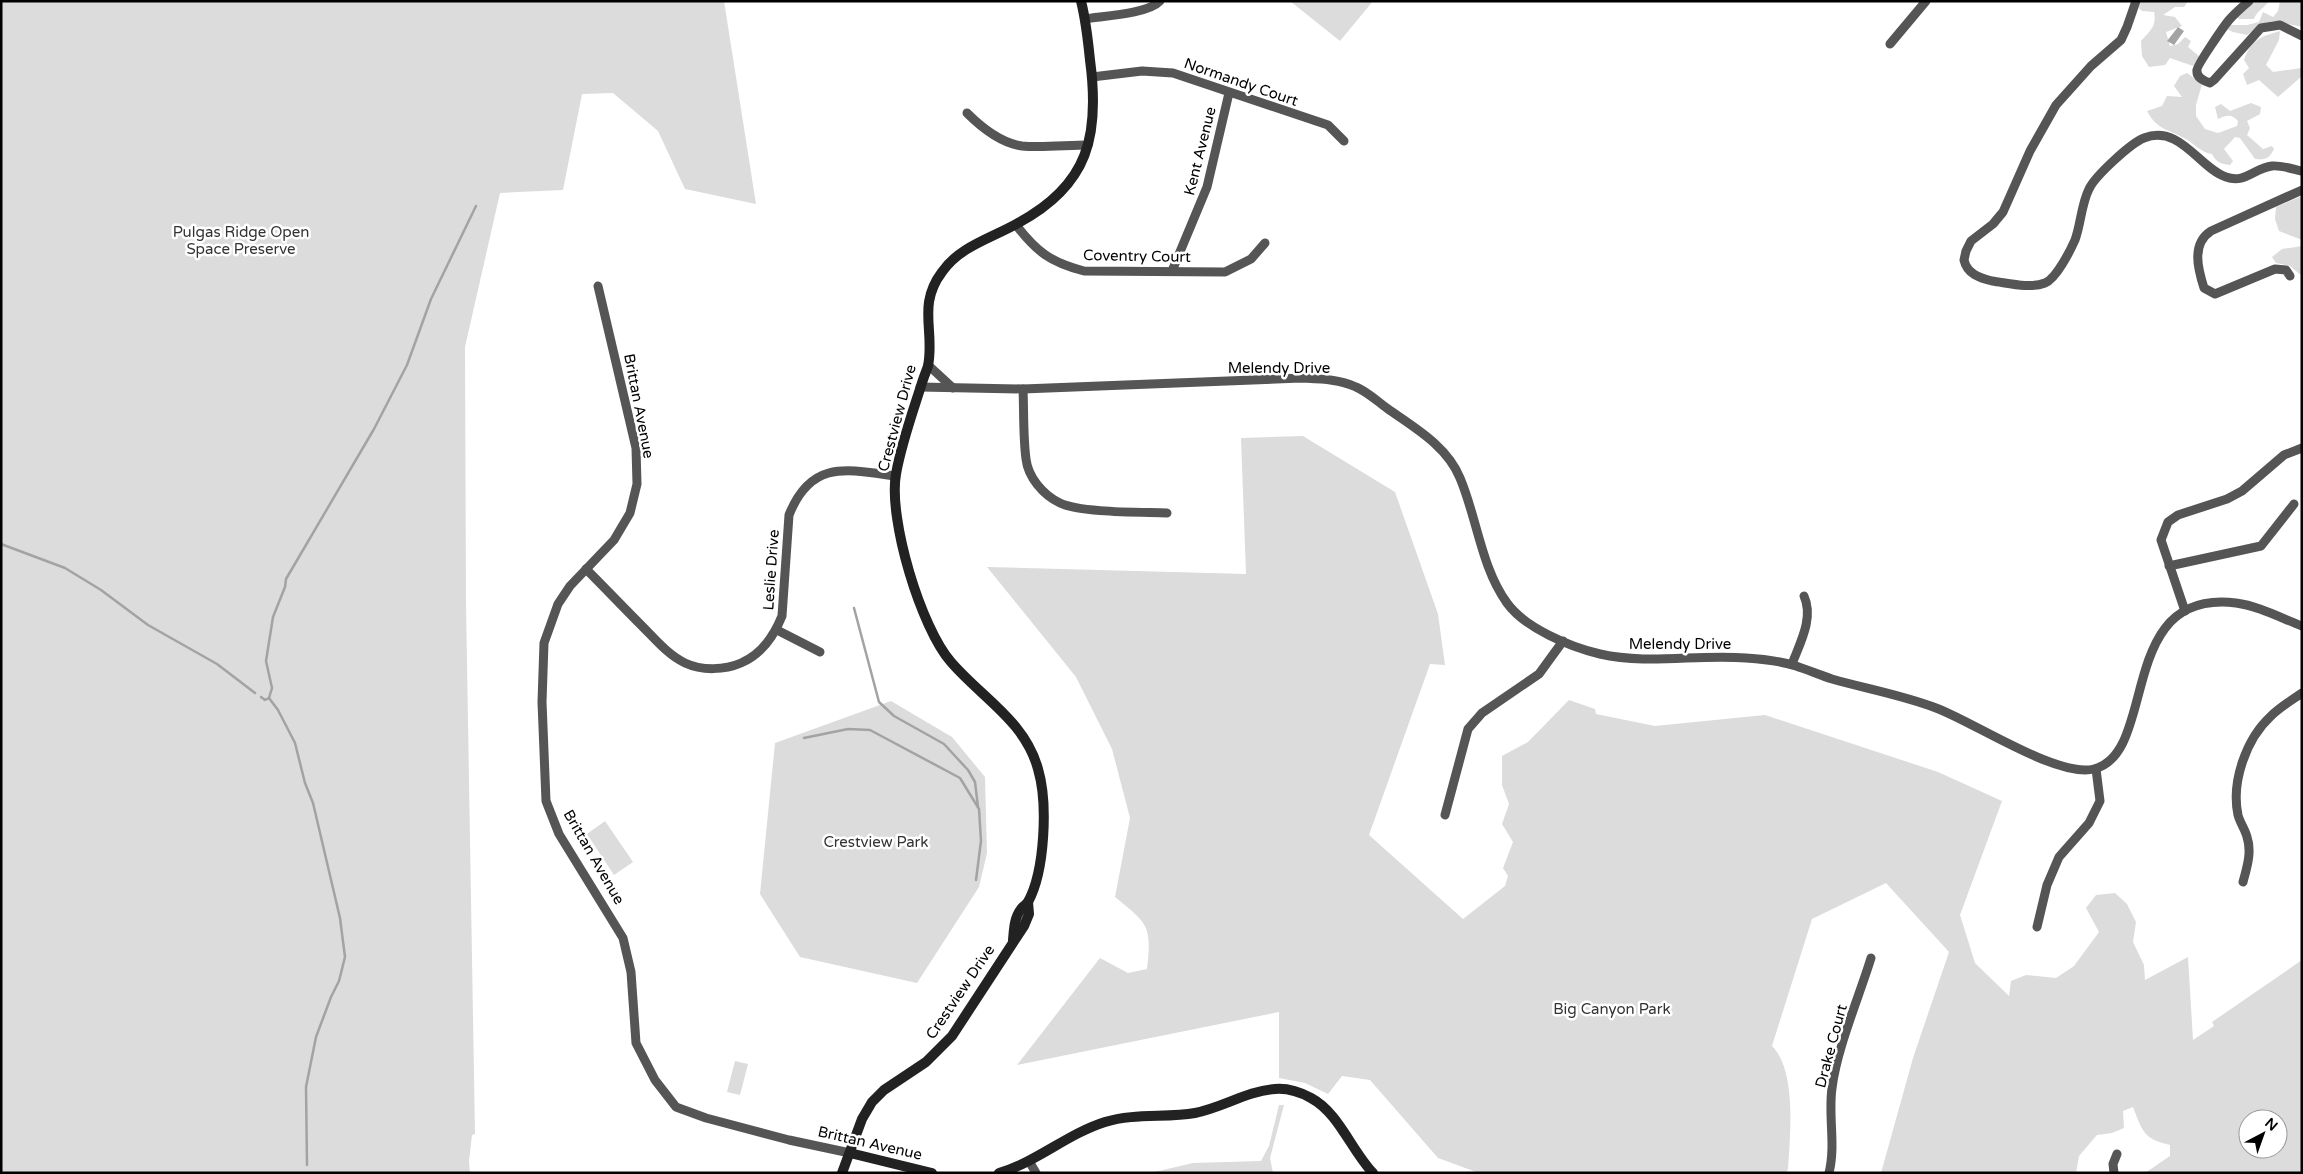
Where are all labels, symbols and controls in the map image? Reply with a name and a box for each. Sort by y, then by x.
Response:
street label: Normandy Court [1182,54,1301,110]
street label: Kent Avenue [1180,105,1220,197]
park label: Pulgas Ridge Open Space Preserve [173,223,309,258]
street label: Coventry Court [1083,246,1191,266]
street label: Brittan Avenue [620,352,658,460]
street label: Melendy Drive [1228,359,1330,377]
street label: Crestview Drive [874,363,920,473]
street label: Leslie Drive [759,529,783,611]
street label: Melendy Drive [1629,635,1731,653]
street label: Brittan Avenue [560,806,628,908]
park label: Crestview Park [823,833,929,851]
street label: Crestview Drive [922,941,998,1043]
park label: Big Canyon Park [1553,1000,1671,1018]
street label: Drake Court [1811,1002,1851,1090]
north arrow [2238,1109,2288,1159]
text: N [2261,1114,2281,1135]
street label: Brittan Avenue [816,1122,924,1164]

